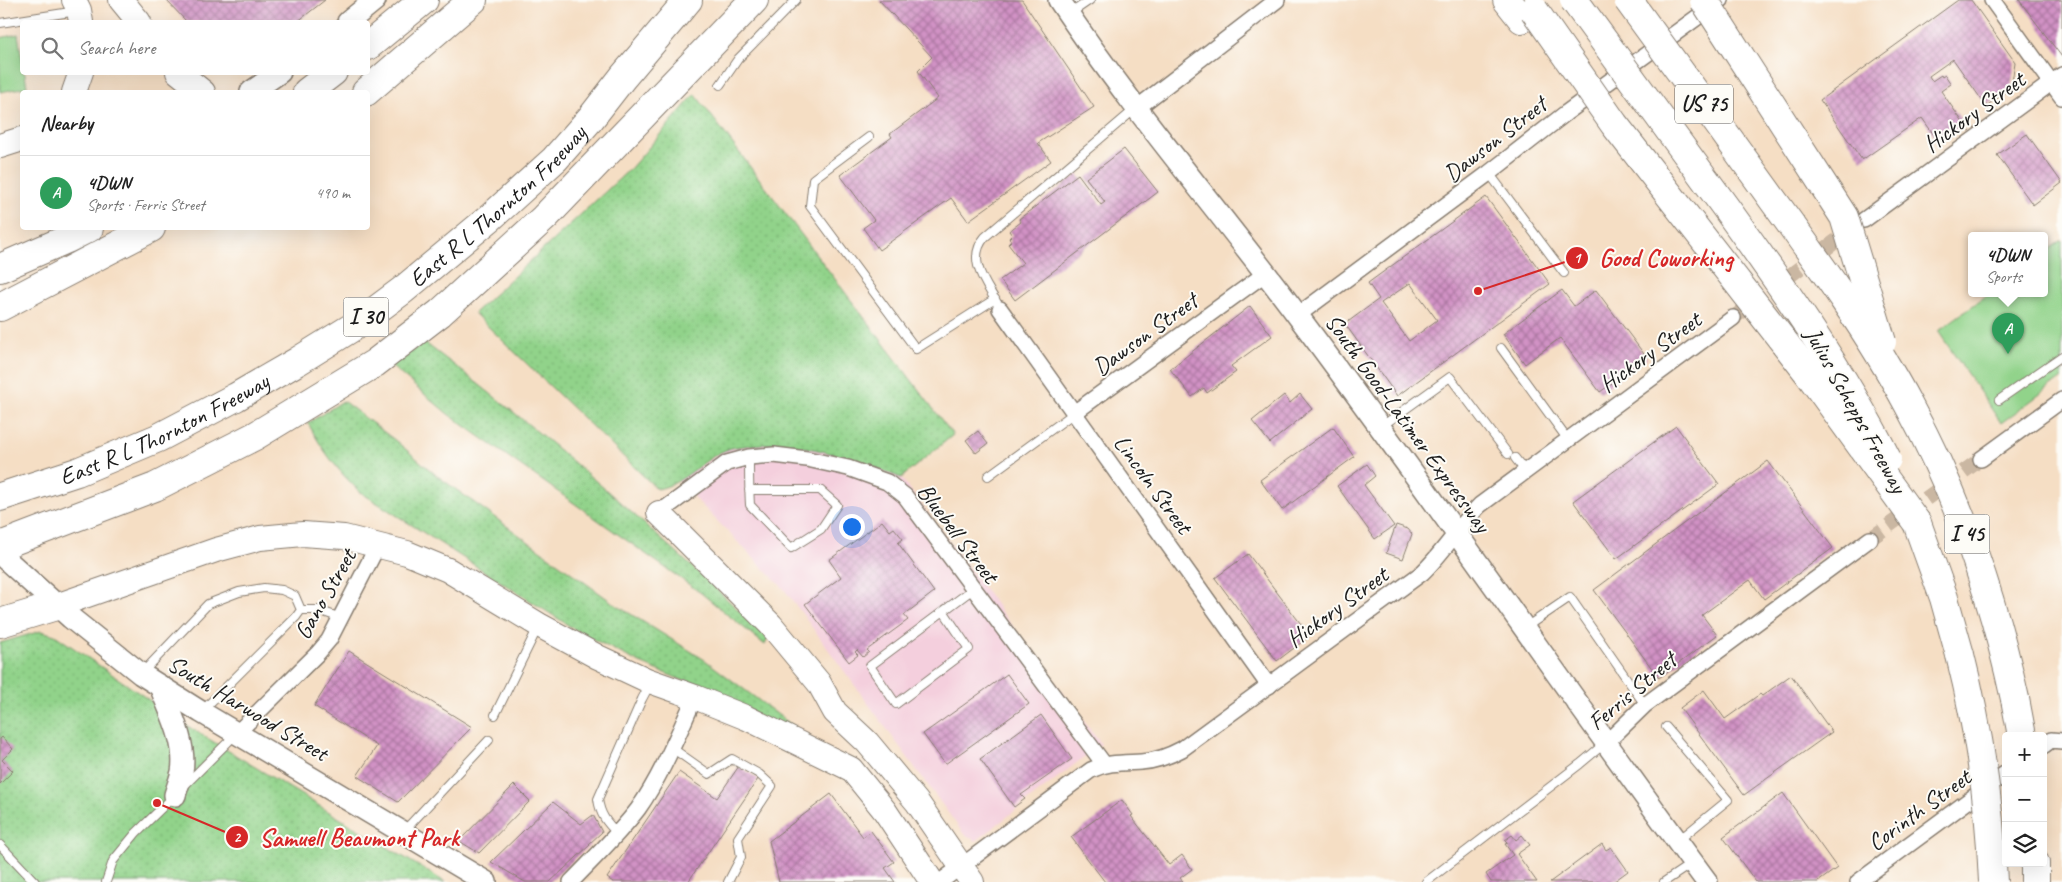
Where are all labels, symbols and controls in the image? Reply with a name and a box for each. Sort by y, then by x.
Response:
search box [20,20,370,75]
icon: search [38,34,66,62]
text: Search here [78,36,155,60]
street label: Hickory Street [1917,64,2032,159]
road number: US 75 [1675,84,1733,124]
street label: Dawson Street [1438,88,1555,188]
text: Nearby [40,110,93,136]
street label: East R L Thornton Freeway [403,118,594,294]
text: 4DWN [87,171,131,195]
text: A [52,183,60,203]
text: 490 m [316,183,350,203]
text: Sports · Ferris Street [87,195,205,215]
popup [1968,232,2048,297]
callout: Good Coworking [1565,238,1743,278]
text: Good Coworking [1599,242,1735,274]
text: 4DWN [1986,243,2030,267]
text: 1 [1574,249,1583,268]
text: Sports [1986,267,2022,287]
street label: Dawson Street [1087,284,1206,382]
road number: I 30 [344,298,388,336]
street label: Hickory Street [1593,304,1708,399]
street label: South Good-Latimer Expressway [1319,308,1498,540]
pin: A [1992,313,2024,354]
street label: Julius Schepps Freeway [1798,321,1915,500]
street label: East R L Thornton Freeway [56,365,276,492]
street label: Lincoln Street [1107,429,1200,541]
street label: Bluebell Street [911,477,1007,591]
your location [839,514,865,540]
road number: I 45 [1944,514,1990,554]
street label: Gano Street [287,542,364,644]
street label: Hickory Street [1280,559,1395,654]
street label: Ferris Street [1582,643,1685,737]
street label: South Harwood Street [162,648,335,769]
map controls [2002,732,2047,867]
button: + [2002,732,2047,777]
street label: Corinth Street [1861,761,1978,858]
button: − [2002,777,2047,822]
callout: Samuell Beaumont Park [224,817,470,857]
text: Samuell Beaumont Park [259,822,461,854]
button: layers [2002,822,2047,867]
text: 2 [234,828,242,847]

